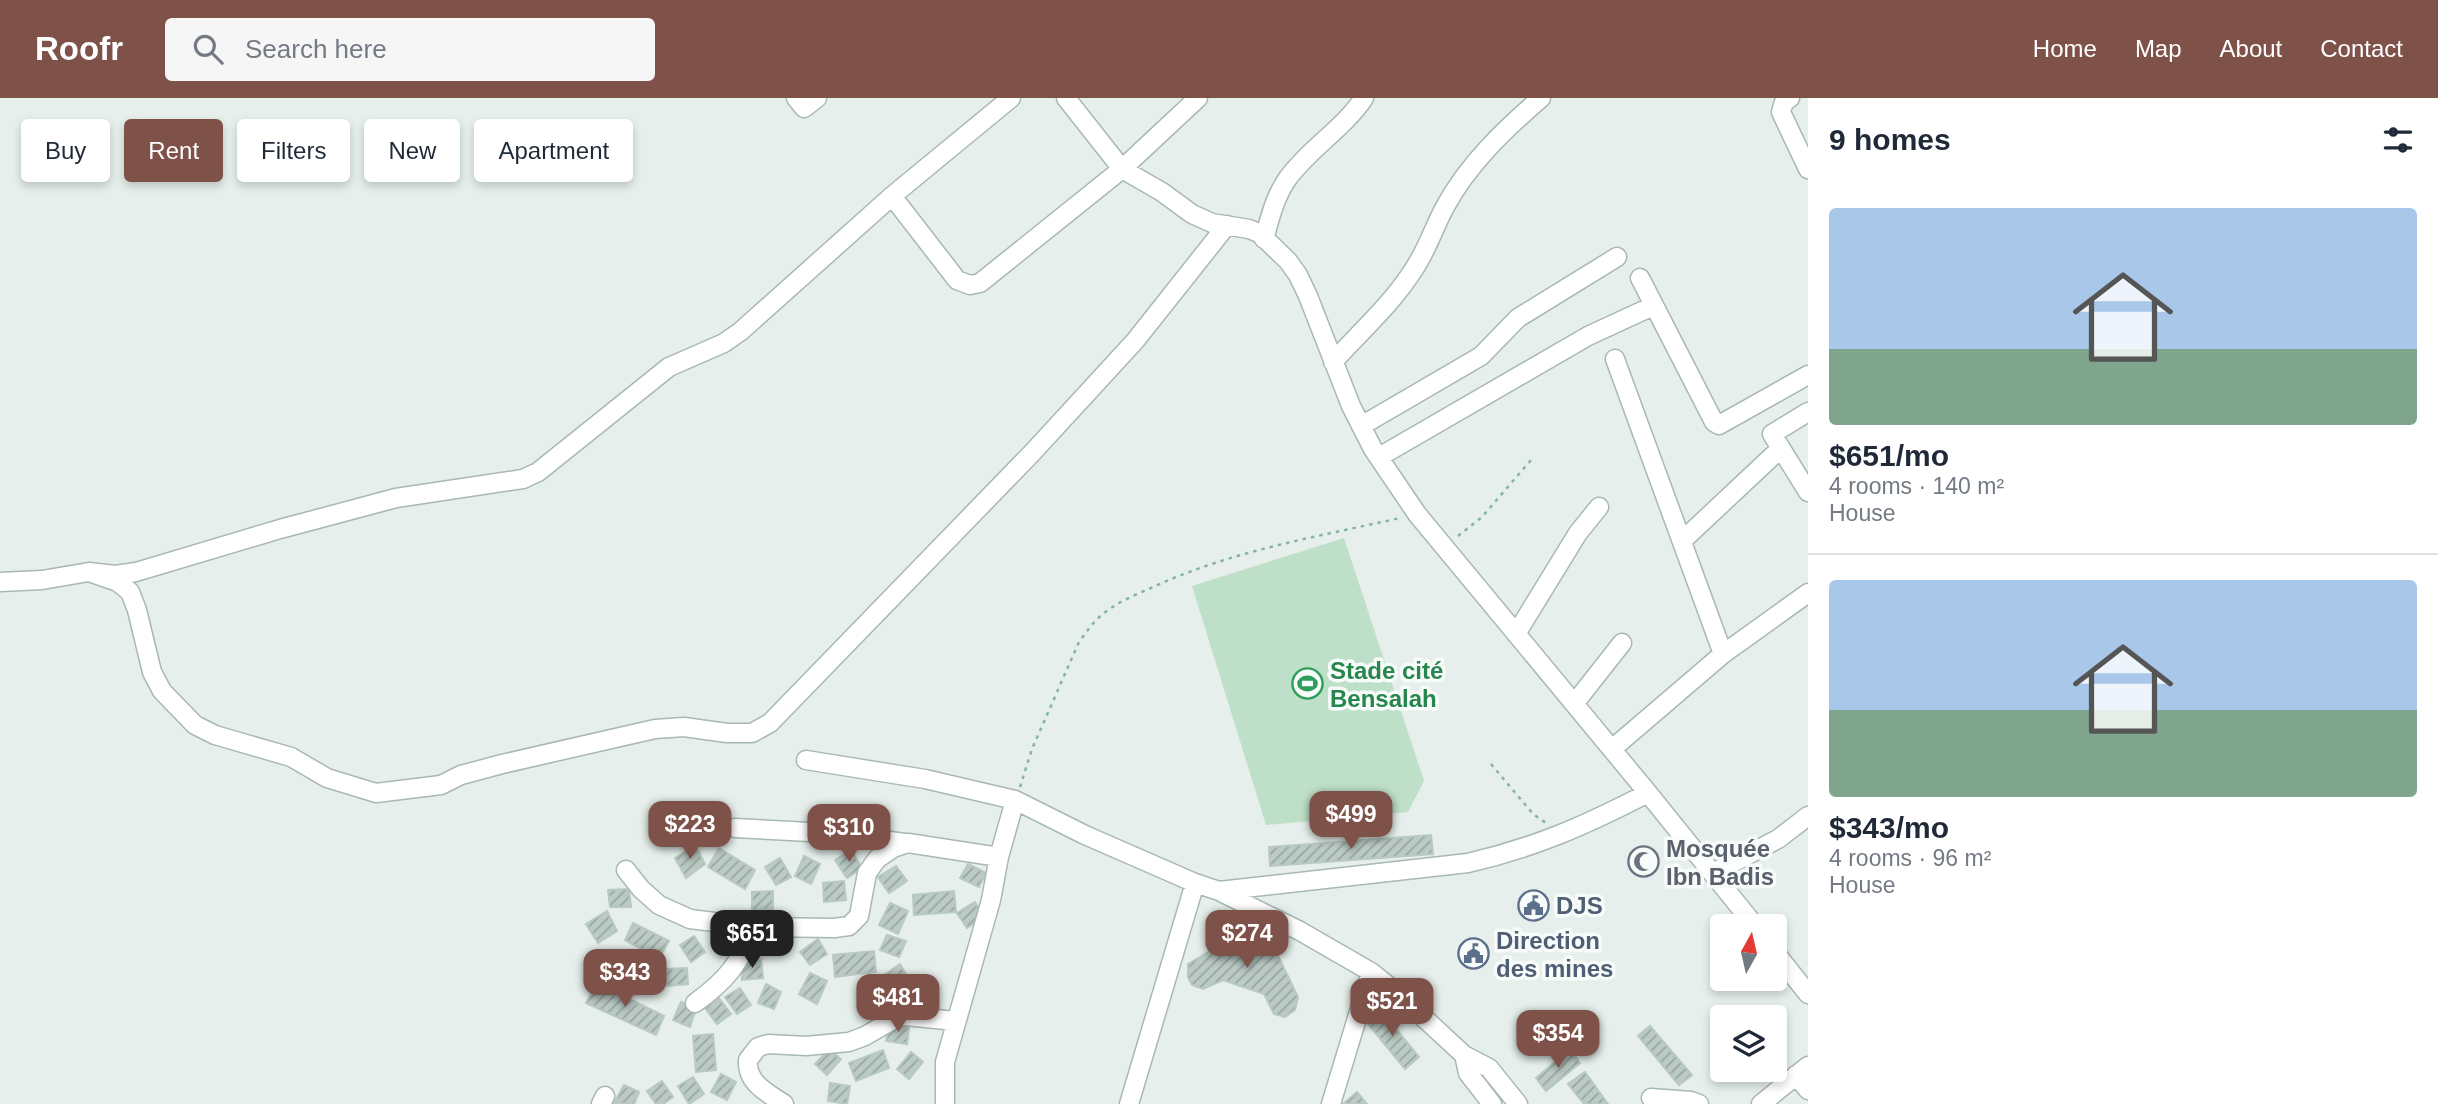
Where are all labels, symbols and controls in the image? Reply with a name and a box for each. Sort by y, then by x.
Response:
search box [165,18,655,81]
text: Roofr [35,30,123,67]
icon: search [189,30,227,68]
text: Search here [245,34,387,64]
text: Home [2033,35,2097,62]
text: Map [2135,35,2182,62]
text: About [2220,35,2282,62]
text: Contact [2320,35,2403,62]
chip: Buy [21,119,110,182]
chip: Rent [124,119,223,182]
chip: Filters [237,119,350,182]
chip: New [364,119,460,182]
chip: Apartment [474,119,633,182]
icon: filters [2379,121,2417,159]
text: 9 homes [1829,123,1951,156]
icon: home [2060,254,2186,380]
text: $651/mo [1829,439,1949,472]
text: 4 rooms · 140 m² [1829,473,2004,499]
text: House [1829,500,1895,526]
icon: home [2060,626,2186,752]
place label: Stade cité Bensalah [1330,657,1443,712]
sports icon: Stade cité Bensalah [1290,667,1324,701]
pin: $499 [1310,792,1392,851]
text: $499 [1325,801,1377,827]
pin: $223 [649,802,731,861]
pin: $310 [808,804,890,864]
text: $223 [664,811,716,837]
text: $343/mo [1829,811,1949,844]
text: $310 [823,814,875,840]
place label: Mosquée Ibn Badis [1666,835,1774,890]
mosque icon: Mosquée Ibn Badis [1626,845,1660,879]
text: 4 rooms · 96 m² [1829,845,1991,871]
text: House [1829,872,1895,898]
public building icon: DJS [1516,888,1550,922]
place label: DJS [1556,892,1603,919]
pin: $651 [711,910,793,970]
pin: $274 [1206,910,1288,970]
north arrow [1710,914,1787,990]
map controls [1710,914,1787,1082]
text: $651 [726,920,778,946]
text: $274 [1221,920,1273,946]
place label: Direction des mines [1496,927,1613,982]
public building icon: Direction des mines [1456,937,1490,971]
pin: $343 [584,950,666,1009]
text: $343 [599,959,651,985]
pin: $481 [857,974,939,1034]
pin: $521 [1351,978,1433,1038]
text: $481 [872,984,924,1010]
text: $521 [1366,988,1418,1014]
button: layers [1710,1005,1787,1082]
pin: $354 [1517,1010,1599,1070]
text: $354 [1532,1020,1584,1046]

